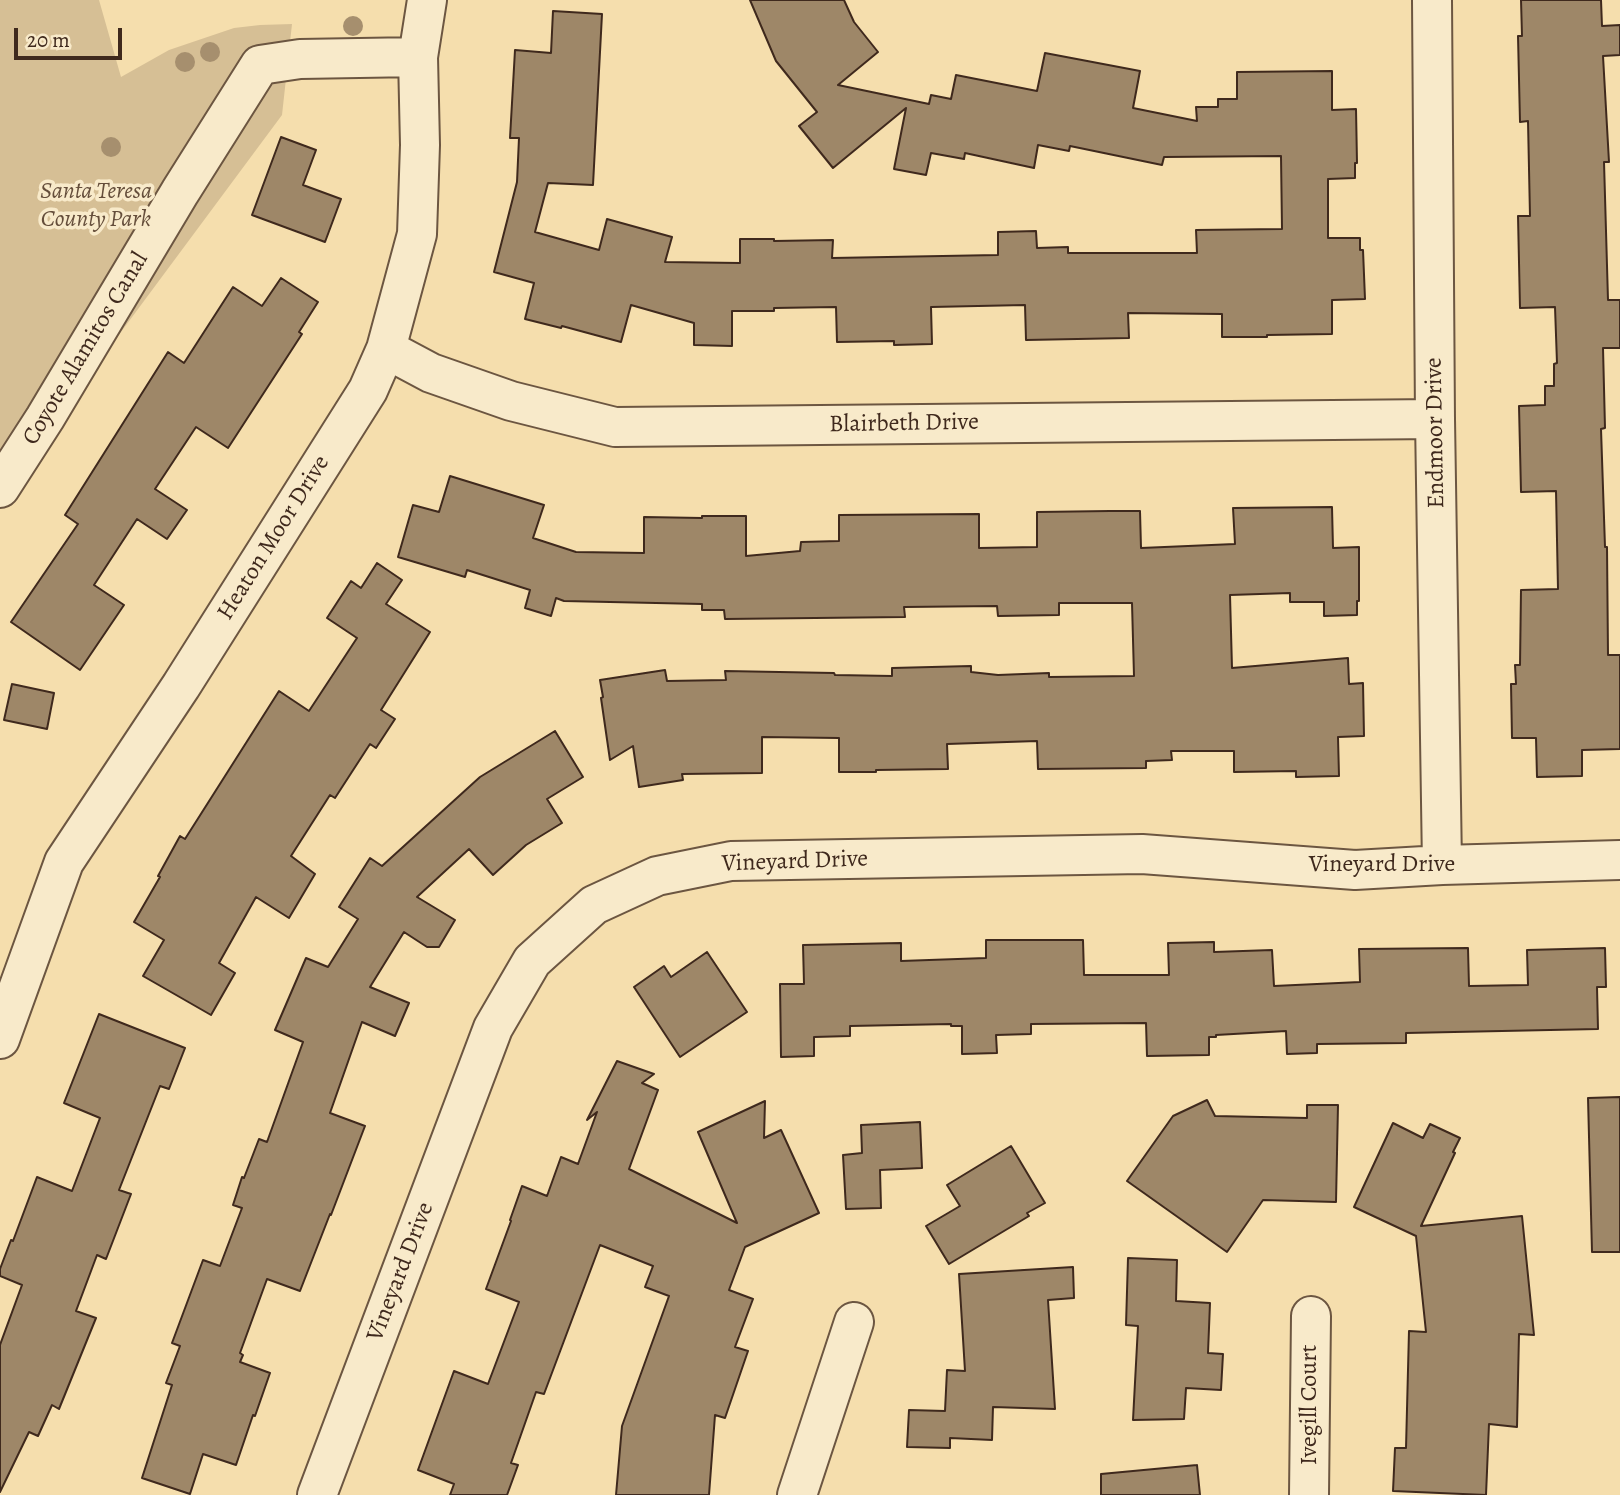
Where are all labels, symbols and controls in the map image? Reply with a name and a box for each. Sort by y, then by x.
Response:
scale bar [18,14,126,58]
text: 20 m [27,26,70,54]
park label: Santa Teresa County Park [40,178,152,234]
street label: Coyote Alamitos Canal [17,247,155,451]
street label: Endmoor Drive [1420,357,1452,509]
street label: Blairbeth Drive [829,408,979,440]
street label: Heaton Moor Drive [212,450,336,626]
street label: Vineyard Drive [721,845,869,879]
street label: Vineyard Drive [1309,851,1455,879]
street label: Vineyard Drive [361,1199,441,1345]
street label: Ivegill Court [1296,1345,1324,1465]

